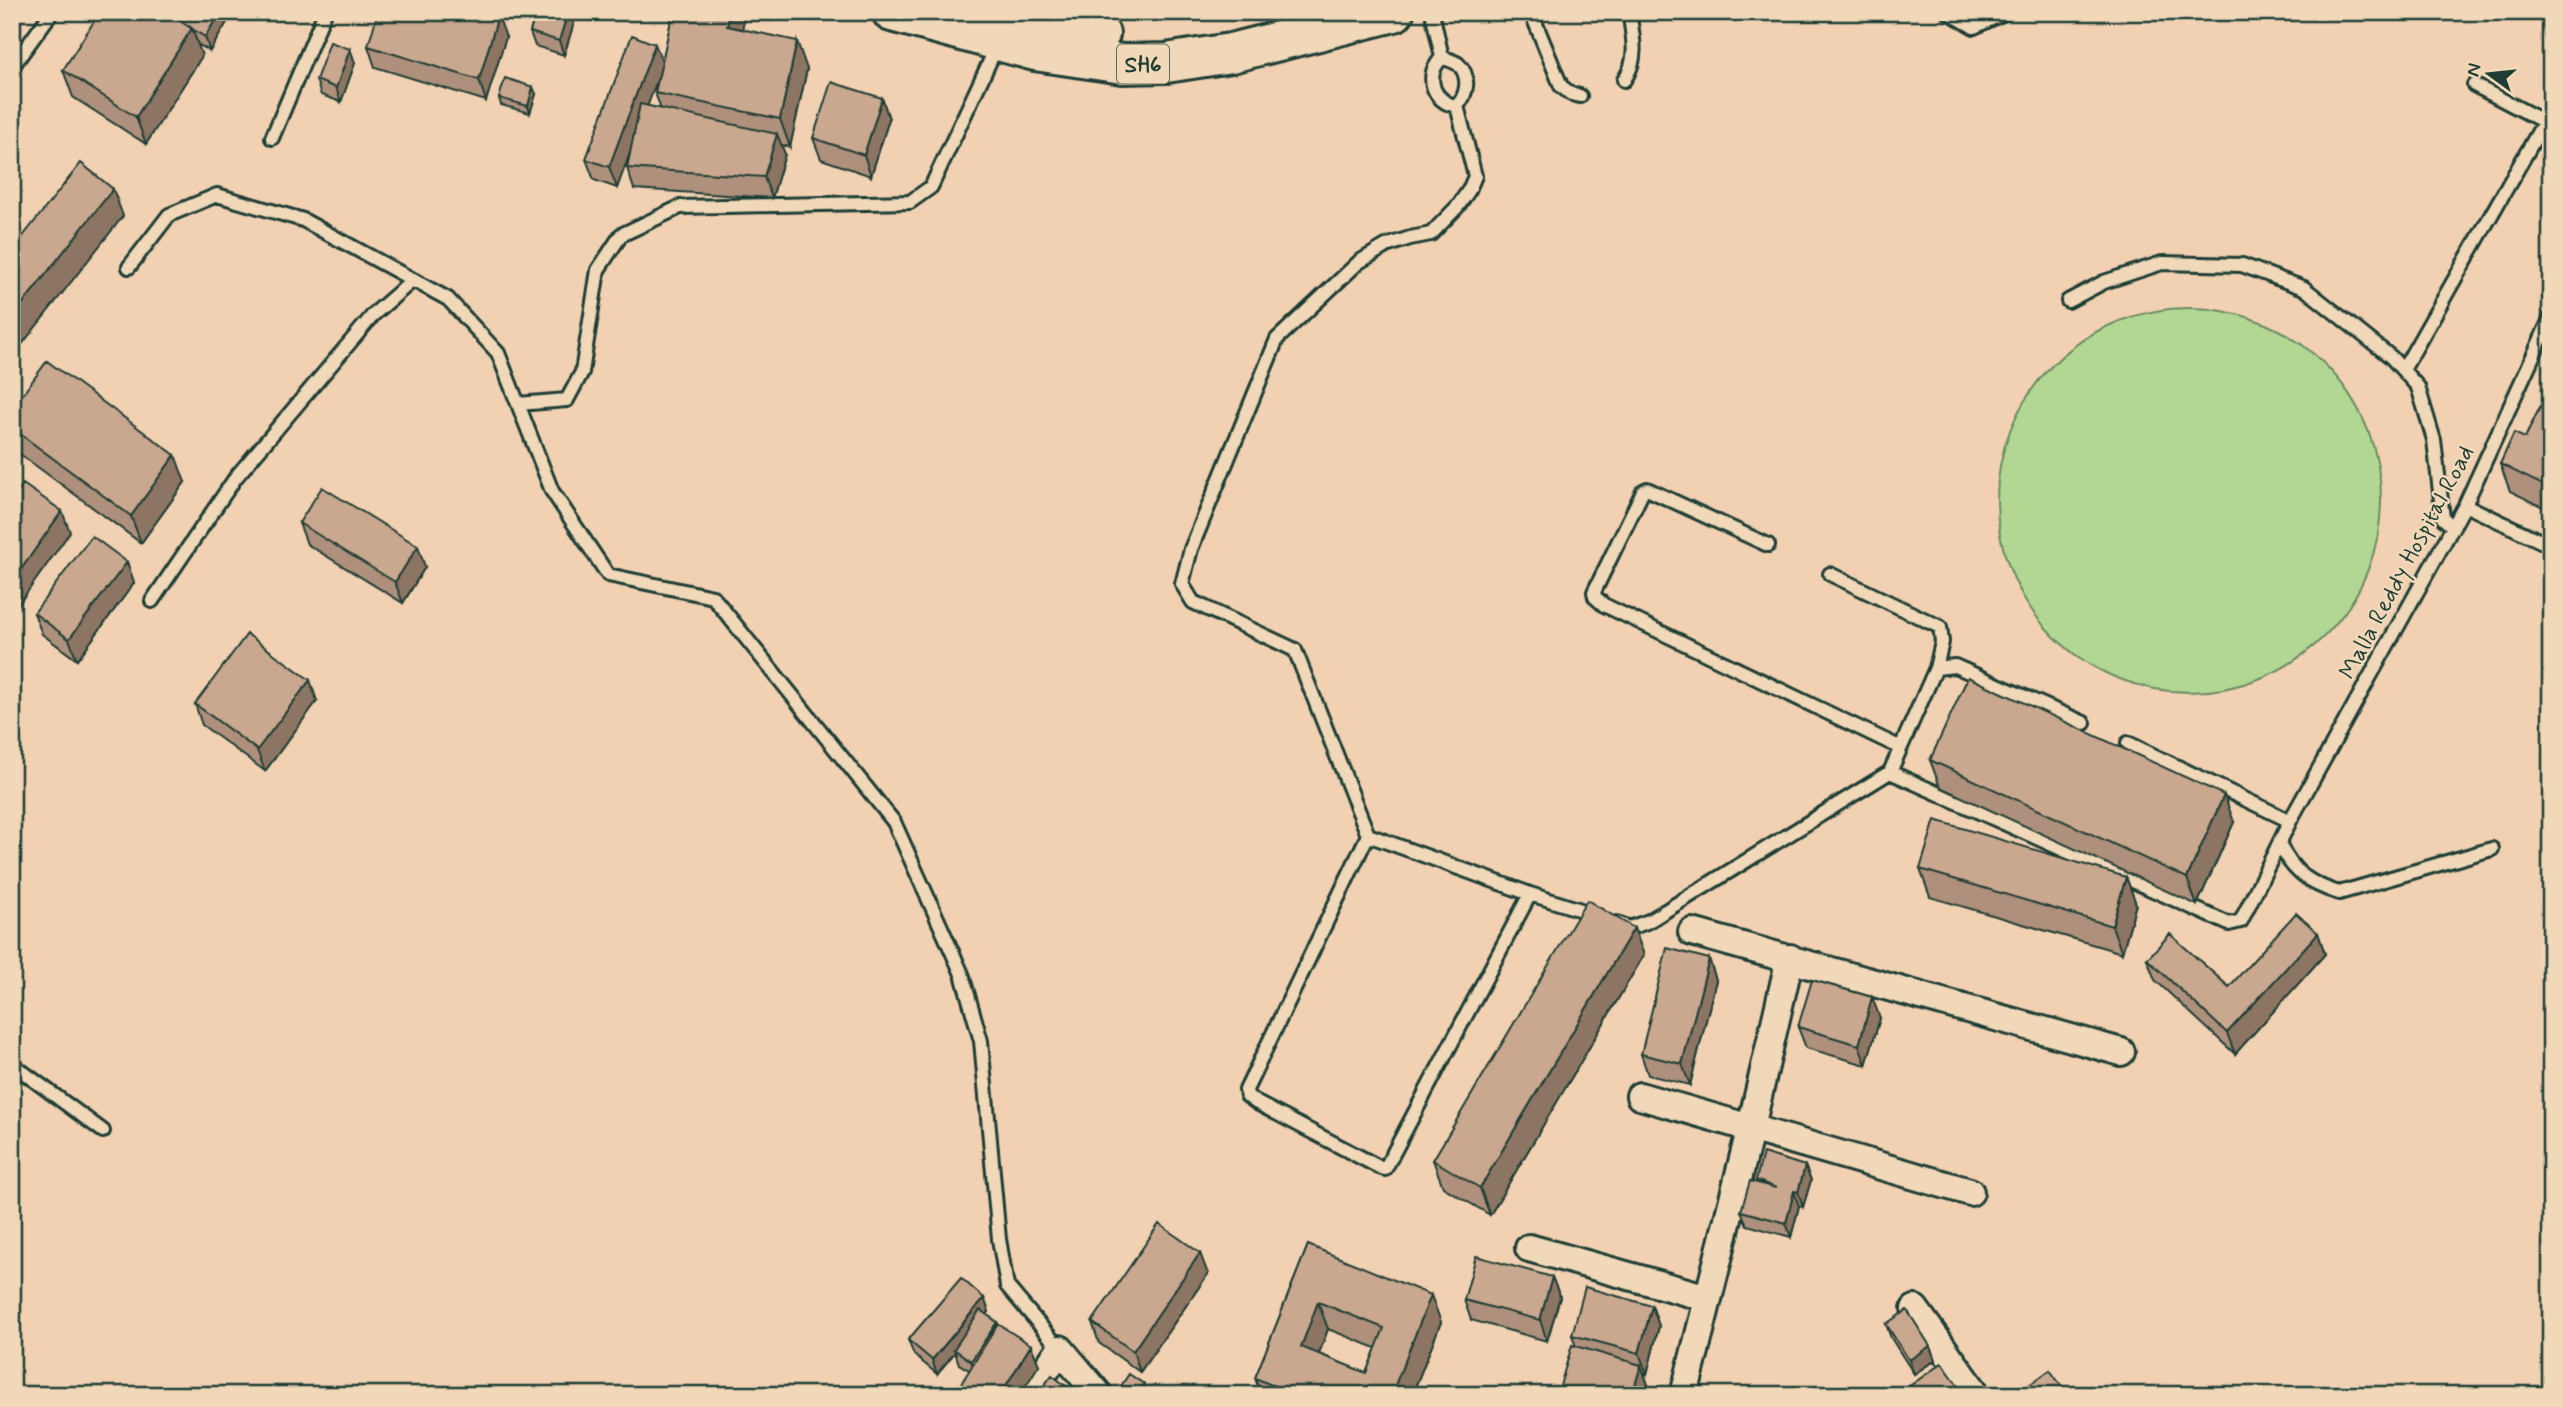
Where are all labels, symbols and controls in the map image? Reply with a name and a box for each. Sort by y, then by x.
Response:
north arrow [2454,38,2524,108]
road number: SH6 [1117,44,1169,83]
text: N [2460,61,2488,79]
street label: Malla Reddy Hospital Road [2333,440,2482,685]

